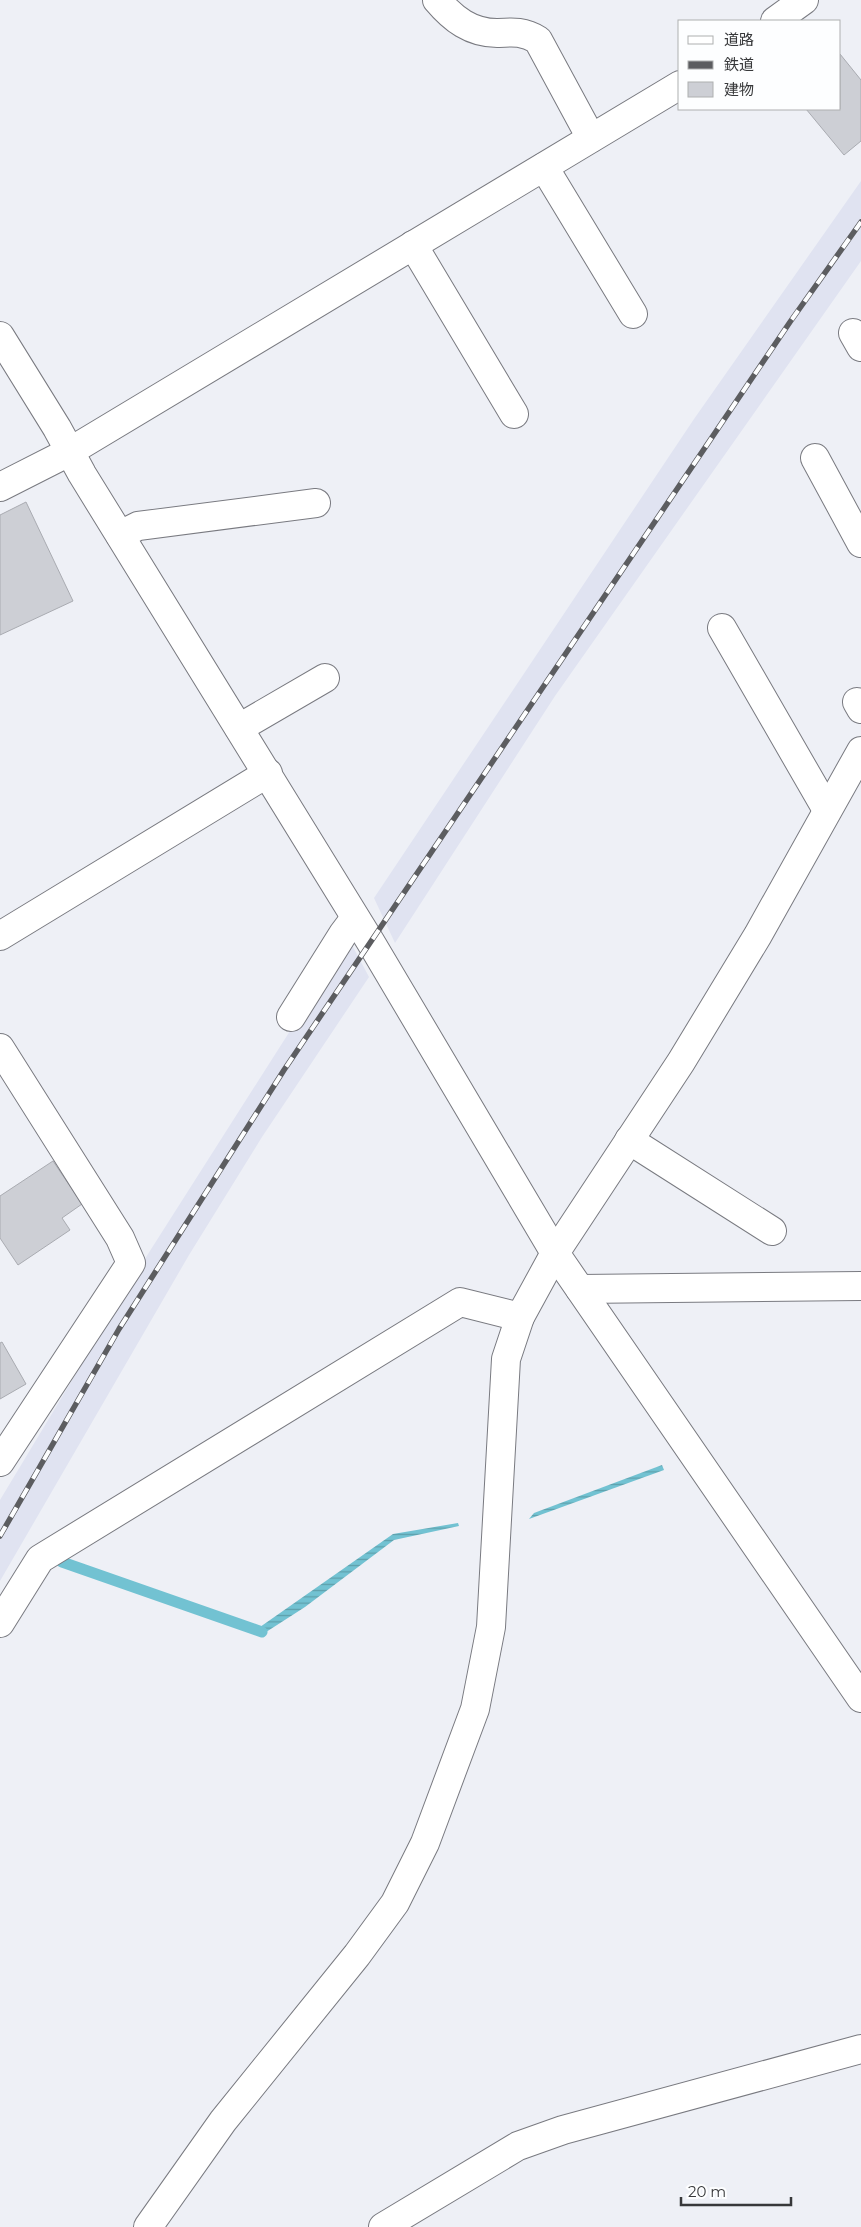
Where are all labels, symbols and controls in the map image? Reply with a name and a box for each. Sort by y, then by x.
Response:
legend [678,20,841,110]
text: 道路 [724,30,754,49]
text: 鉄道 [724,55,754,74]
text: 建物 [724,80,754,99]
scale bar [681,2174,791,2206]
text: 20 m [688,2182,726,2201]

